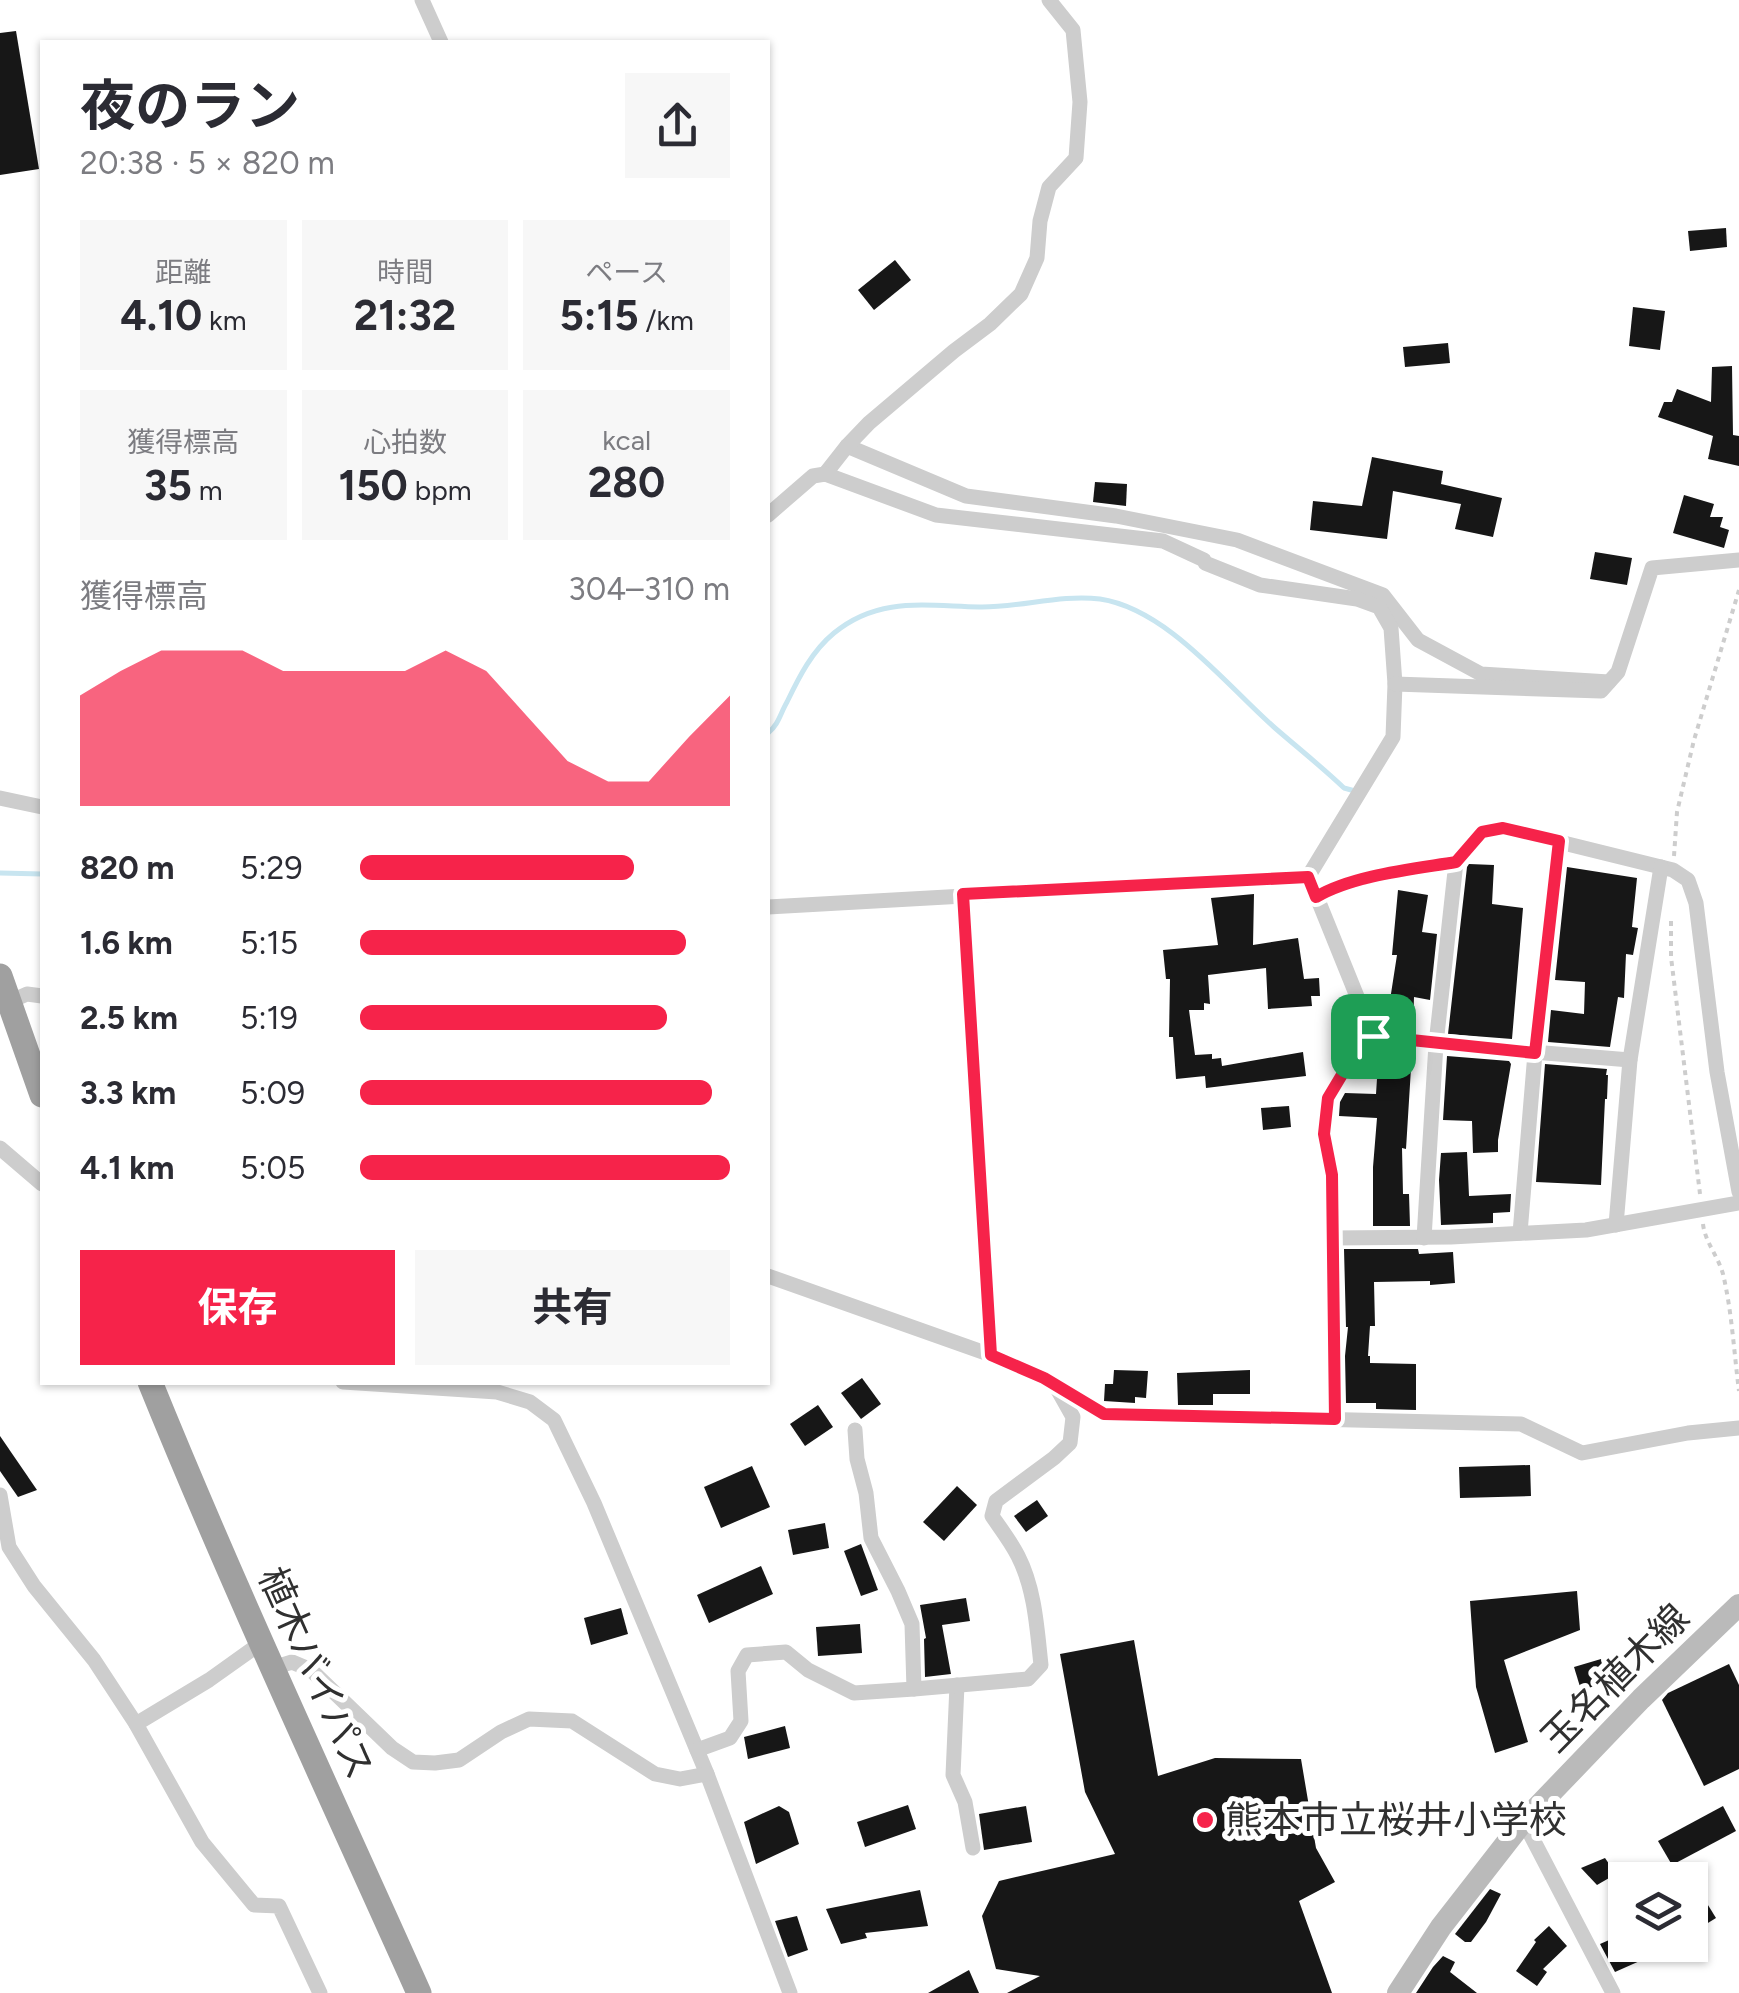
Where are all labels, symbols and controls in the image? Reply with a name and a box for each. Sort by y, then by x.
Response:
text: 夜のラン [80,73,300,139]
button: share [625,73,730,178]
text: 20:38 · 5 × 820 m [80,144,335,182]
text: 距離 [155,255,211,289]
text: 時間 [377,255,433,289]
text: ペース [585,255,668,289]
text: 4.10 [120,290,202,341]
text: 21:32 [354,290,456,341]
text: 5:15 [559,290,639,341]
text: km [202,303,246,337]
text: /km [639,303,694,337]
text: kcal [602,423,651,457]
text: 獲得標高 [127,425,239,459]
text: 心拍数 [363,425,447,459]
text: 280 [588,457,665,508]
text: 35 [144,460,192,511]
text: 150 [338,460,408,511]
text: m [192,473,223,507]
text: bpm [408,473,472,507]
text: 304–310 m [568,570,730,608]
text: 獲得標高 [80,577,208,615]
text: 820 m [80,849,174,887]
text: 5:29 [240,849,303,887]
text: 1.6 km [80,924,173,962]
text: 5:15 [240,924,298,962]
pin [1331,994,1416,1079]
text: 2.5 km [80,999,178,1037]
text: 5:19 [240,999,298,1037]
icon: arrive [1346,1009,1401,1064]
text: 3.3 km [80,1074,176,1112]
text: 5:09 [240,1074,305,1112]
text: 4.1 km [80,1149,174,1187]
text: 5:05 [240,1149,305,1187]
button: 保存 [80,1250,395,1365]
button: 共有 [415,1250,730,1365]
street label: 植木バイパス [249,1560,383,1786]
street label: 玉名植木線 [1532,1595,1698,1761]
place label: 熊本市立桜井小学校 [1225,1797,1567,1843]
marker: 熊本市立桜井小学校 [1194,1809,1216,1831]
map controls [1608,1862,1708,1962]
button: layers [1608,1862,1708,1962]

